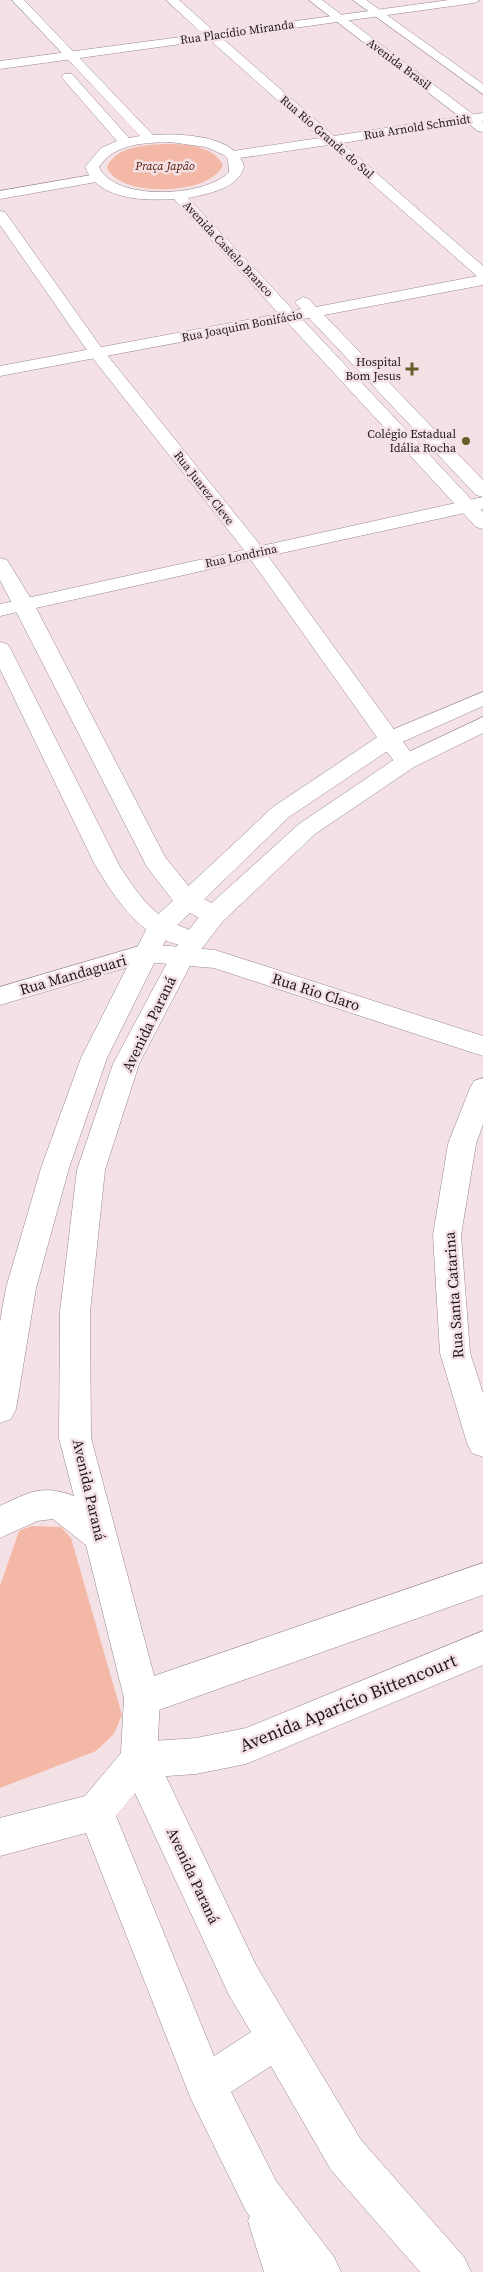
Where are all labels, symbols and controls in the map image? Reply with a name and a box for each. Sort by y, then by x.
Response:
street label: Rua Placídio Miranda [179,16,296,48]
street label: Avenida Brasil [364,35,435,94]
street label: Rua Rio Grande do Sul [277,92,378,182]
street label: Rua Arnold Schmidt [363,111,472,143]
park label: Praça Japão [134,158,195,174]
street label: Avenida Castelo Branco [179,198,277,301]
street label: Rua Joaquim Bonifácio [180,306,304,346]
place label: Hospital Bom Jesus [345,354,401,384]
marker: Hospital Bom Jesus [405,362,419,376]
place label: Colégio Estadual Idália Rocha [367,426,457,456]
marker: Colégio Estadual Idália Rocha [460,435,472,447]
street label: Rua Juarez Cleve [170,448,238,528]
street label: Rua Londrina [203,540,279,571]
street label: Rua Mandaguari [17,949,129,1000]
street label: Rua Rio Claro [270,967,363,1016]
street label: Avenida Paraná [116,972,181,1075]
street label: Rua Santa Catarina [439,1231,468,1359]
street label: Avenida Paraná [68,1437,111,1543]
street label: Avenida Aparício Bittencourt [236,1647,460,1758]
street label: Avenida Paraná [162,1824,225,1928]

